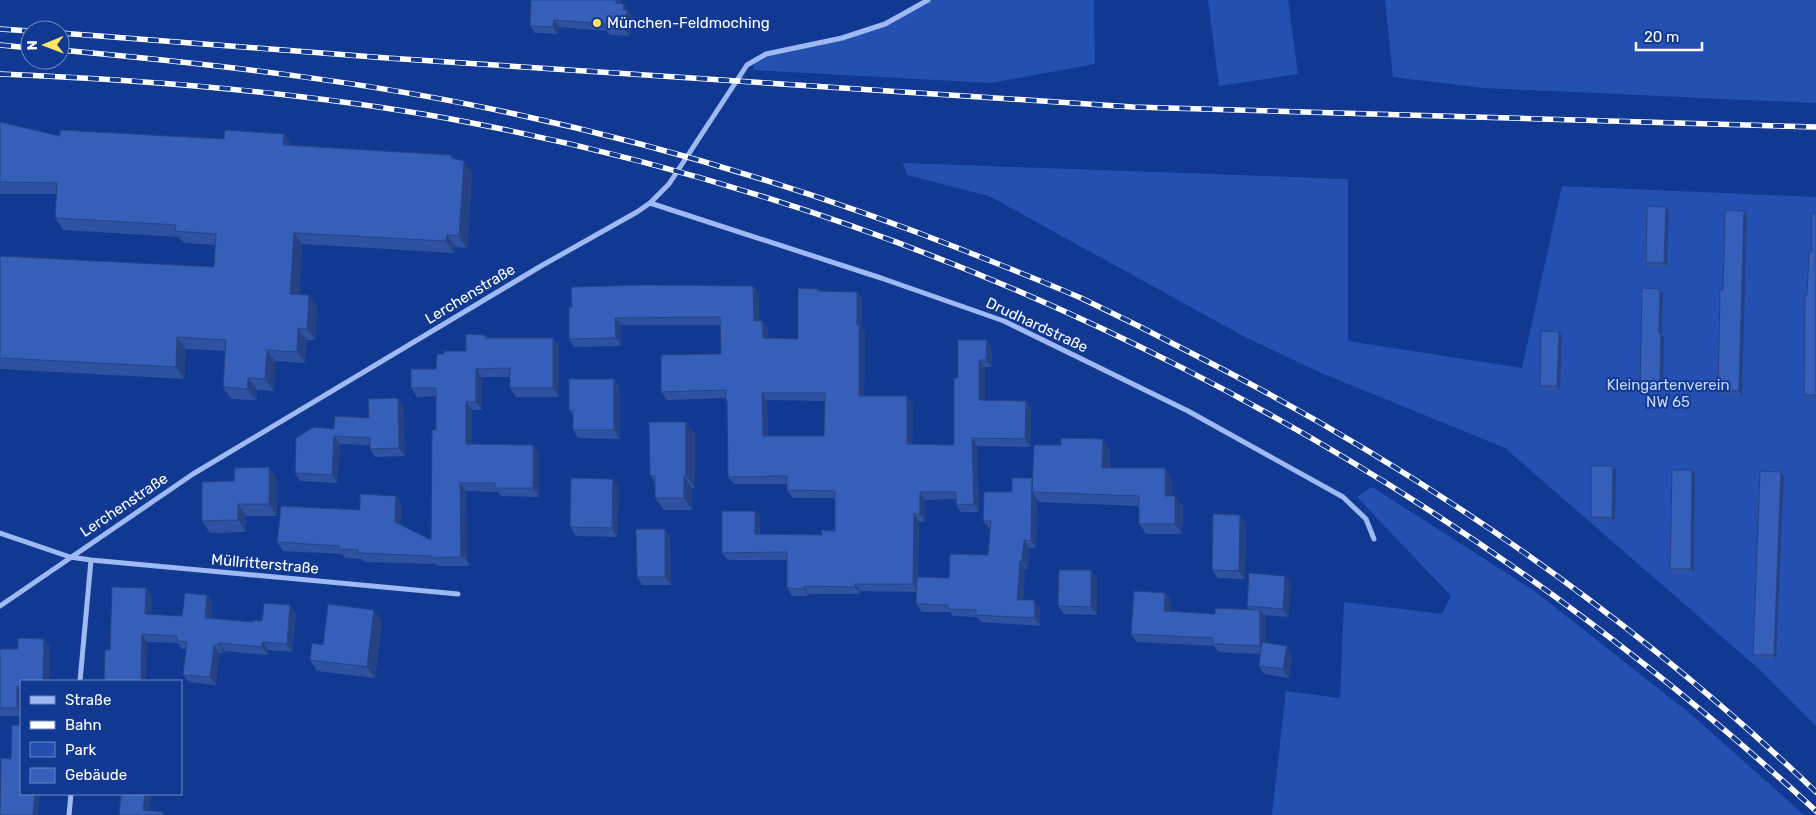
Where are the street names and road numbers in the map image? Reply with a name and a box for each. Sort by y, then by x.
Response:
street label: Lerchenstraße [422,260,518,328]
street label: Drudhardstraße [983,294,1091,356]
street label: Lerchenstraße [77,469,171,541]
street label: Müllritterstraße [210,550,320,578]

